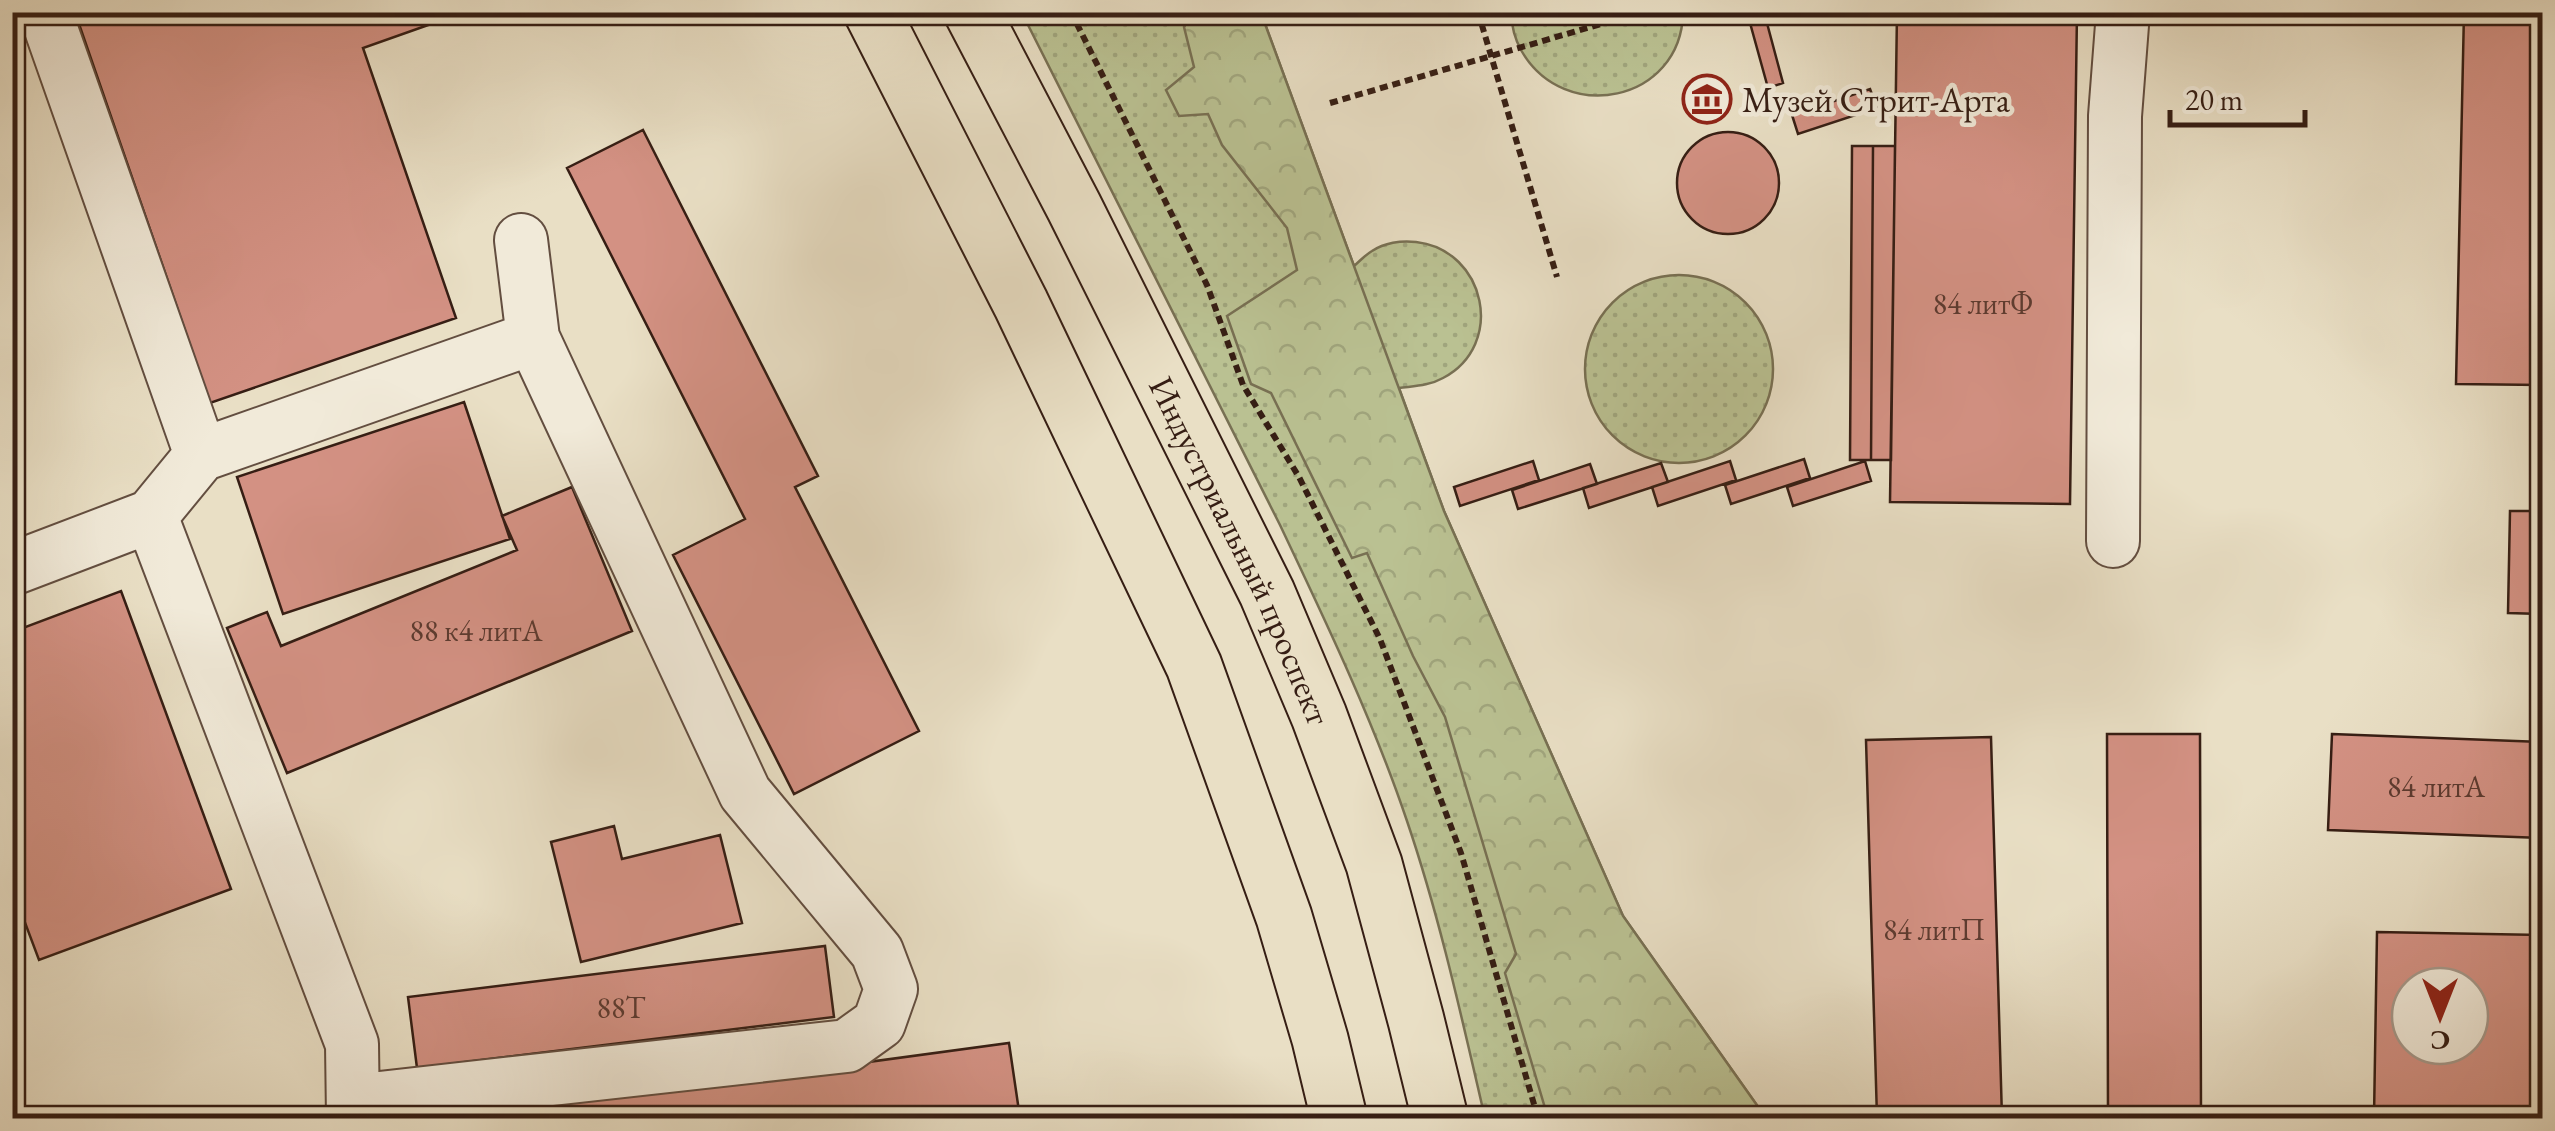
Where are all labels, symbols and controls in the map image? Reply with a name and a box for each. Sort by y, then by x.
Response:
scale bar [2170,65,2305,127]
museum icon: Музей Стрит-Арта [1681,73,1733,125]
place label: Музей Стрит-Арта [1742,77,2010,123]
text: 20 m [2185,80,2243,119]
house number: 84 литФ [1933,284,2033,323]
street label: Индустриальный проспект [1140,368,1343,731]
house number: 88 к4 литА [410,611,543,650]
house number: 84 литА [2387,767,2485,806]
house number: 84 литП [1883,910,1985,949]
north arrow [2390,966,2490,1066]
house number: 88Т [597,988,646,1027]
text: С [2430,1023,2450,1059]

